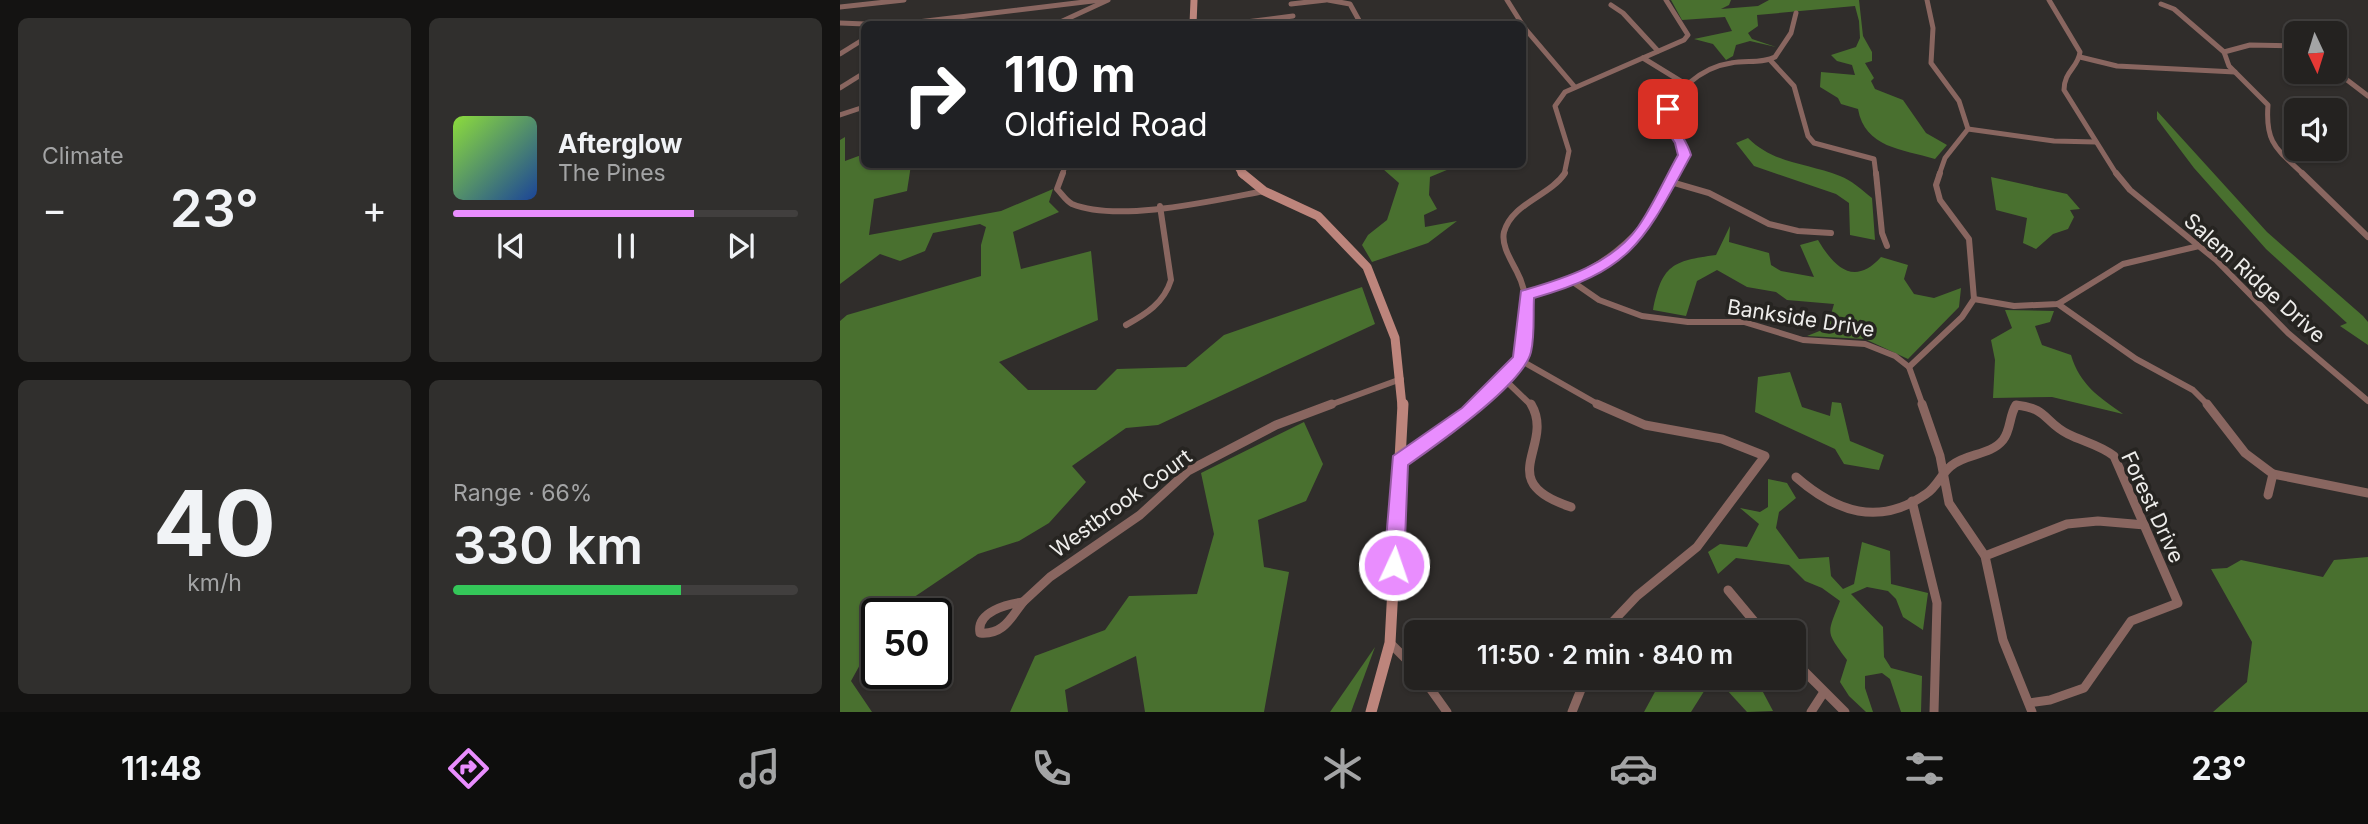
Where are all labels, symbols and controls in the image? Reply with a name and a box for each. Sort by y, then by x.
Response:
north arrow [2284,21,2347,84]
map controls [2284,21,2347,161]
text: 110 m [1004,45,1136,104]
icon: right [889,49,980,140]
pin [1638,79,1698,139]
icon: arrive [1649,90,1687,128]
button: sound [2284,98,2347,161]
text: Oldfield Road [1004,105,1208,144]
text: Afterglow [558,128,682,159]
text: Climate [42,142,124,170]
text: The Pines [558,159,666,187]
text: 23° [170,177,259,240]
text: − [42,186,67,232]
text: + [362,186,387,232]
street label: Salem Ridge Drive [2179,208,2331,348]
icon: previous [492,227,530,265]
icon: pause [607,227,645,265]
icon: next [722,227,760,265]
street label: Bankside Drive [1726,294,1876,342]
street label: Westbrook Court [1046,443,1197,563]
street label: Forest Drive [2116,447,2190,567]
text: 40 [153,468,276,578]
text: Range · 66% [453,479,592,507]
text: 330 km [453,514,643,577]
position arrow [1357,528,1431,602]
text: km/h [187,569,242,597]
speed limit sign: 50 [861,598,952,689]
text: 11:50 · 2 min · 840 m [1477,639,1733,670]
icon: directions [444,744,493,793]
icon: music [735,744,784,793]
icon: phone [1027,744,1076,793]
icon: climate [1318,744,1367,793]
icon: car [1609,744,1658,793]
icon: filters [1900,744,1949,793]
text: 11:48 [121,749,202,788]
text: 23° [2192,749,2247,788]

